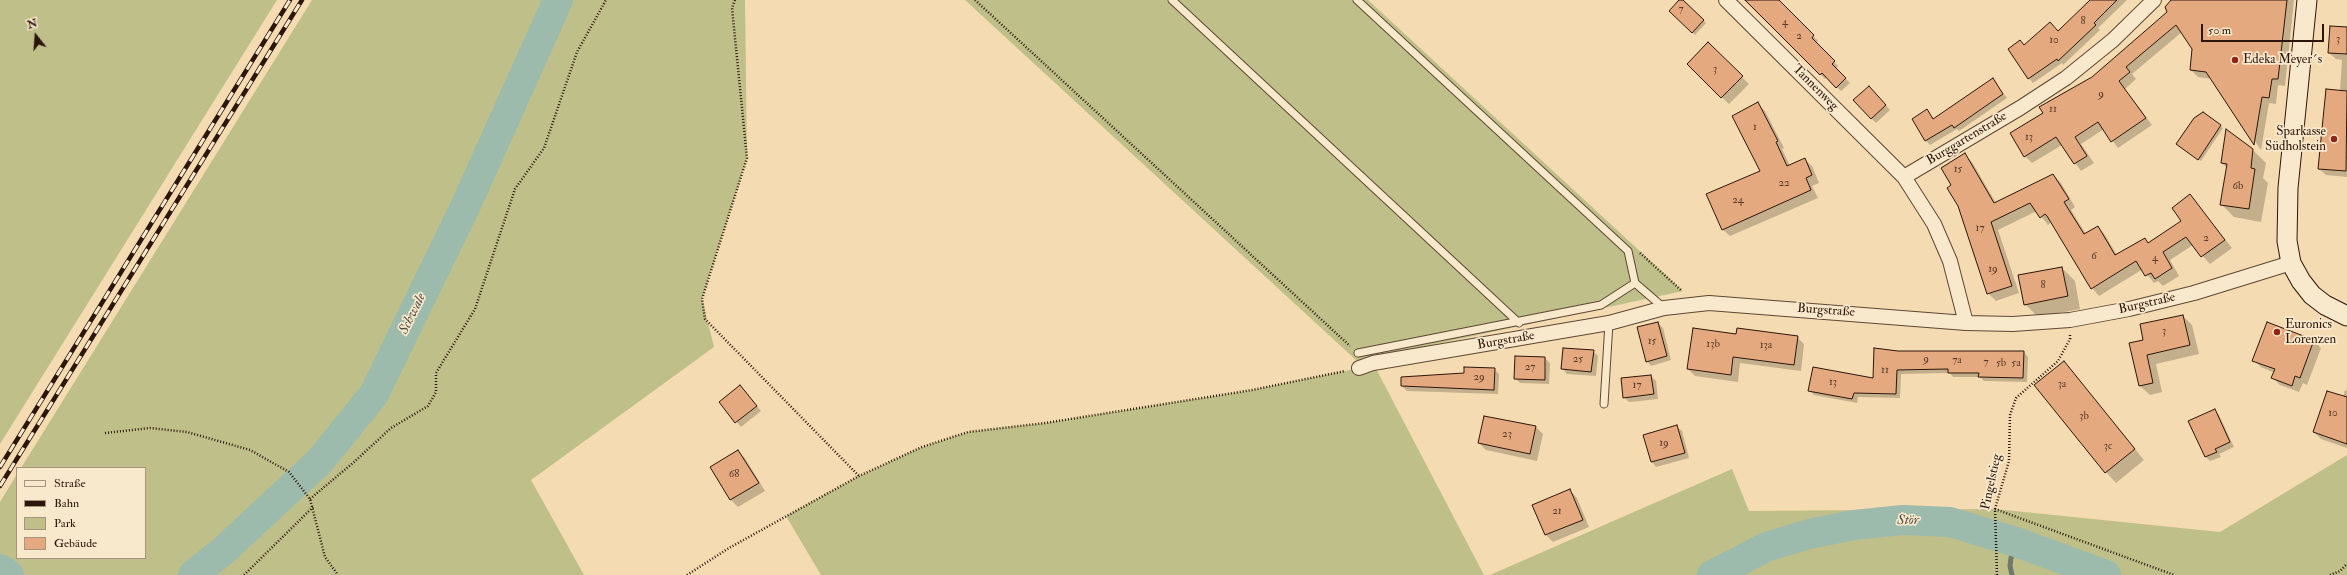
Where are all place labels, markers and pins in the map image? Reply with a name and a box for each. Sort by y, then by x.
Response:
place label: Edeka Meyer´s [2243,52,2322,68]
marker: Edeka Meyer´s [2230,55,2240,65]
place label: Sparkasse Südholstein [2265,124,2326,155]
marker: Sparkasse Südholstein [2329,134,2339,144]
place label: Euronics Lorenzen [2285,317,2336,348]
marker: Euronics Lorenzen [2272,327,2282,337]

